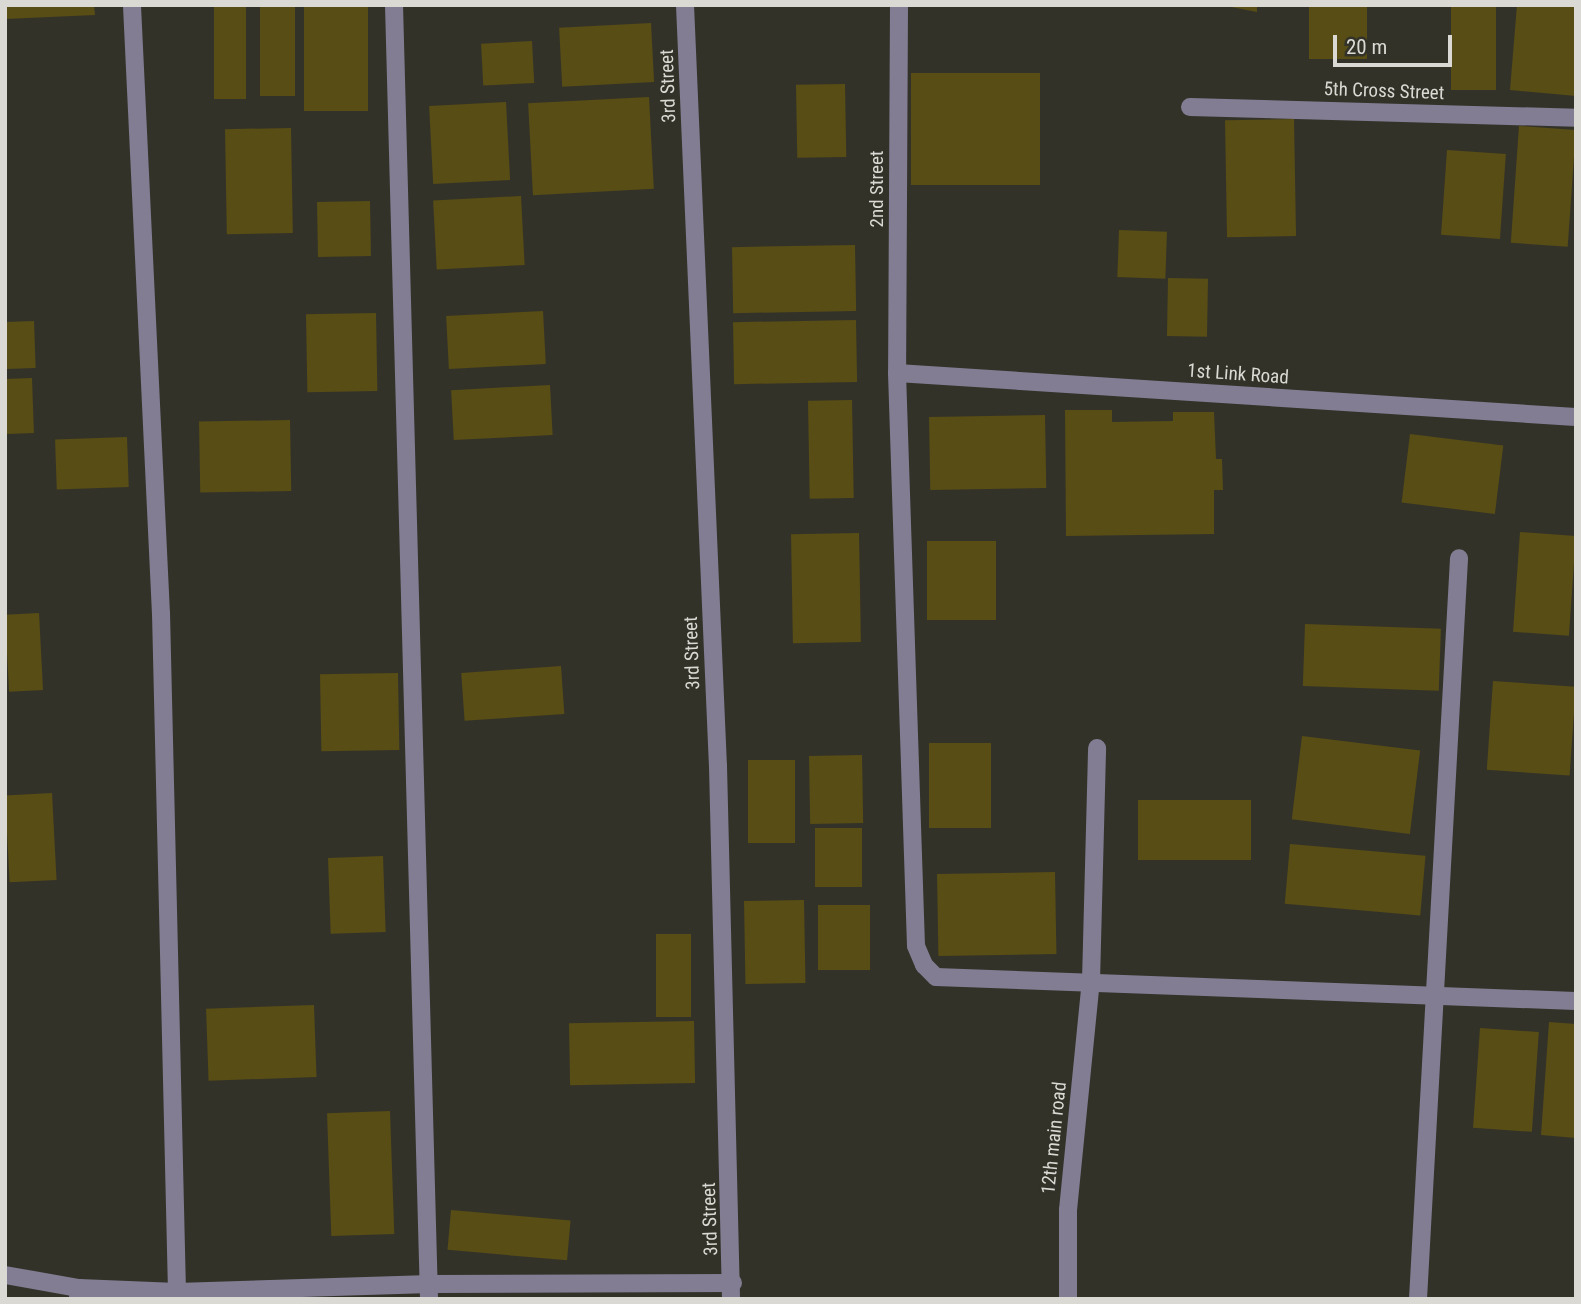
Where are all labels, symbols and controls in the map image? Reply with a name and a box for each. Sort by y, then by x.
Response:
scale bar [1336,21,1455,65]
text: 20 m [1346,35,1387,59]
street label: 3rd Street [655,49,681,123]
street label: 5th Cross Street [1323,78,1445,104]
street label: 2nd Street [866,151,888,227]
street label: 1st Link Road [1186,359,1290,389]
street label: 3rd Street [679,616,705,690]
street label: 12th main road [1037,1081,1071,1195]
street label: 3rd Street [697,1182,723,1256]

